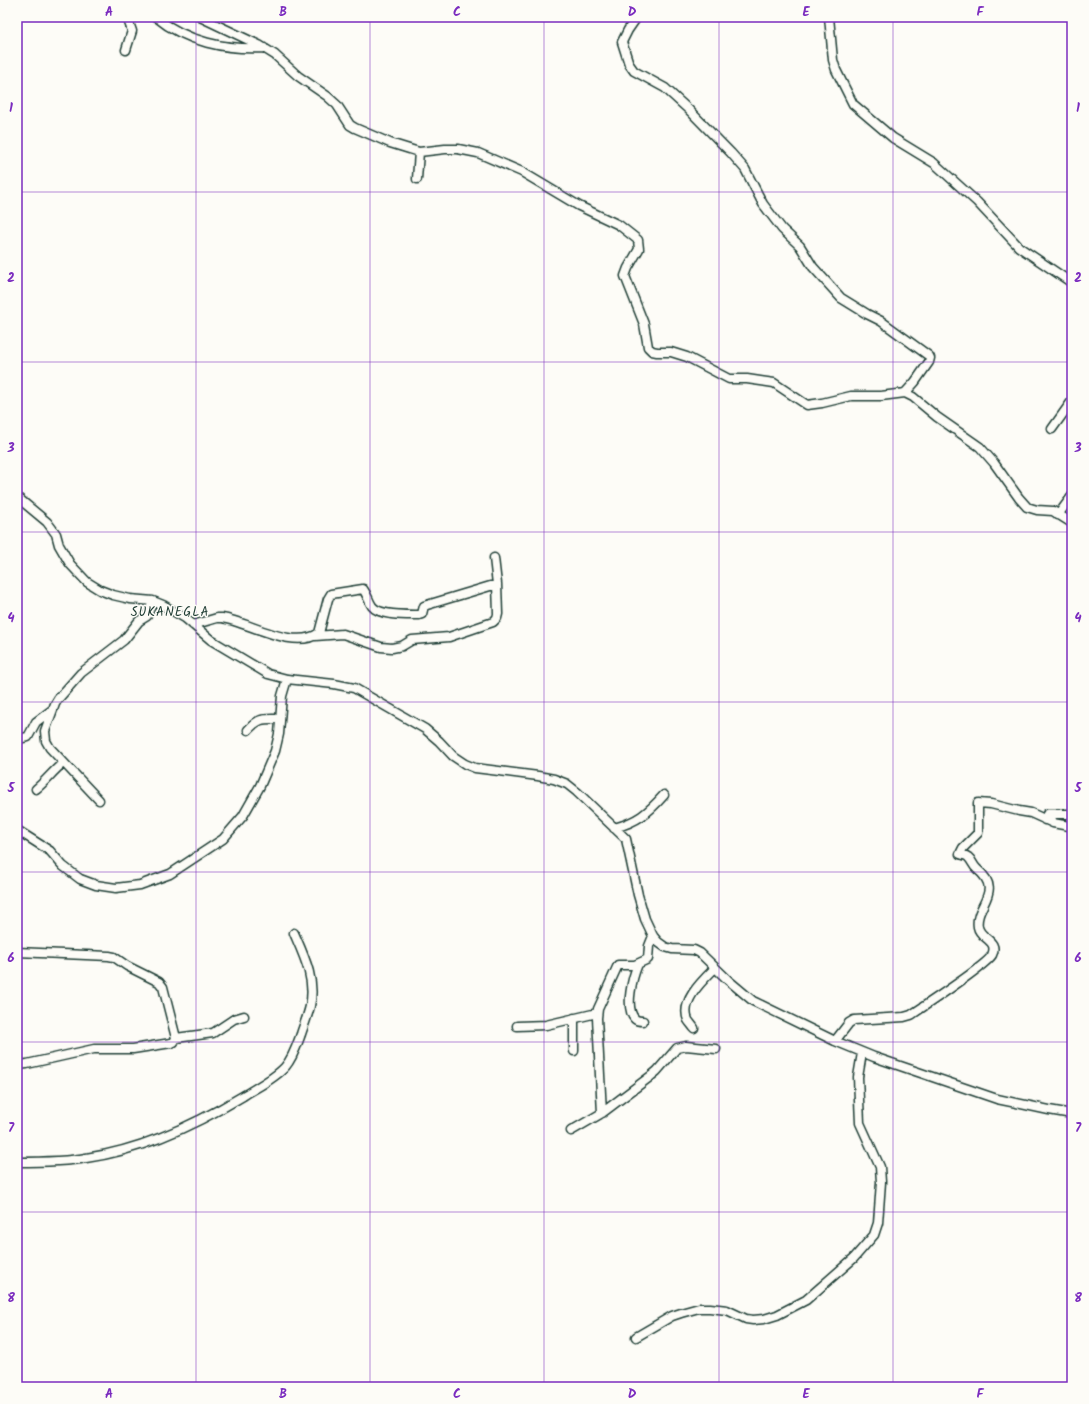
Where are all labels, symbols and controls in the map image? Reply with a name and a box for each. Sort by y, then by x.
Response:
text: A [105,2,113,23]
text: B [279,2,287,23]
text: C [453,2,461,23]
text: D [628,2,637,23]
text: E [802,2,810,23]
text: F [976,2,984,23]
text: 1 [9,98,13,119]
text: 1 [1076,98,1080,119]
text: 2 [7,268,15,289]
text: 2 [1074,268,1082,289]
text: 3 [6,438,15,459]
text: 3 [1073,438,1082,459]
district label: SUKANEGLA [131,602,209,623]
text: 4 [7,608,15,629]
text: 4 [1074,608,1082,629]
text: 5 [7,778,16,799]
text: 5 [1074,778,1083,799]
text: 6 [7,948,15,969]
text: 6 [1074,948,1082,969]
text: 7 [8,1118,15,1139]
text: 7 [1075,1118,1082,1139]
text: 8 [7,1288,15,1309]
text: 8 [1074,1288,1082,1309]
text: A [105,1384,113,1404]
text: B [279,1384,287,1404]
text: C [453,1384,461,1404]
text: D [628,1384,637,1404]
text: E [802,1384,810,1404]
text: F [976,1384,984,1404]

